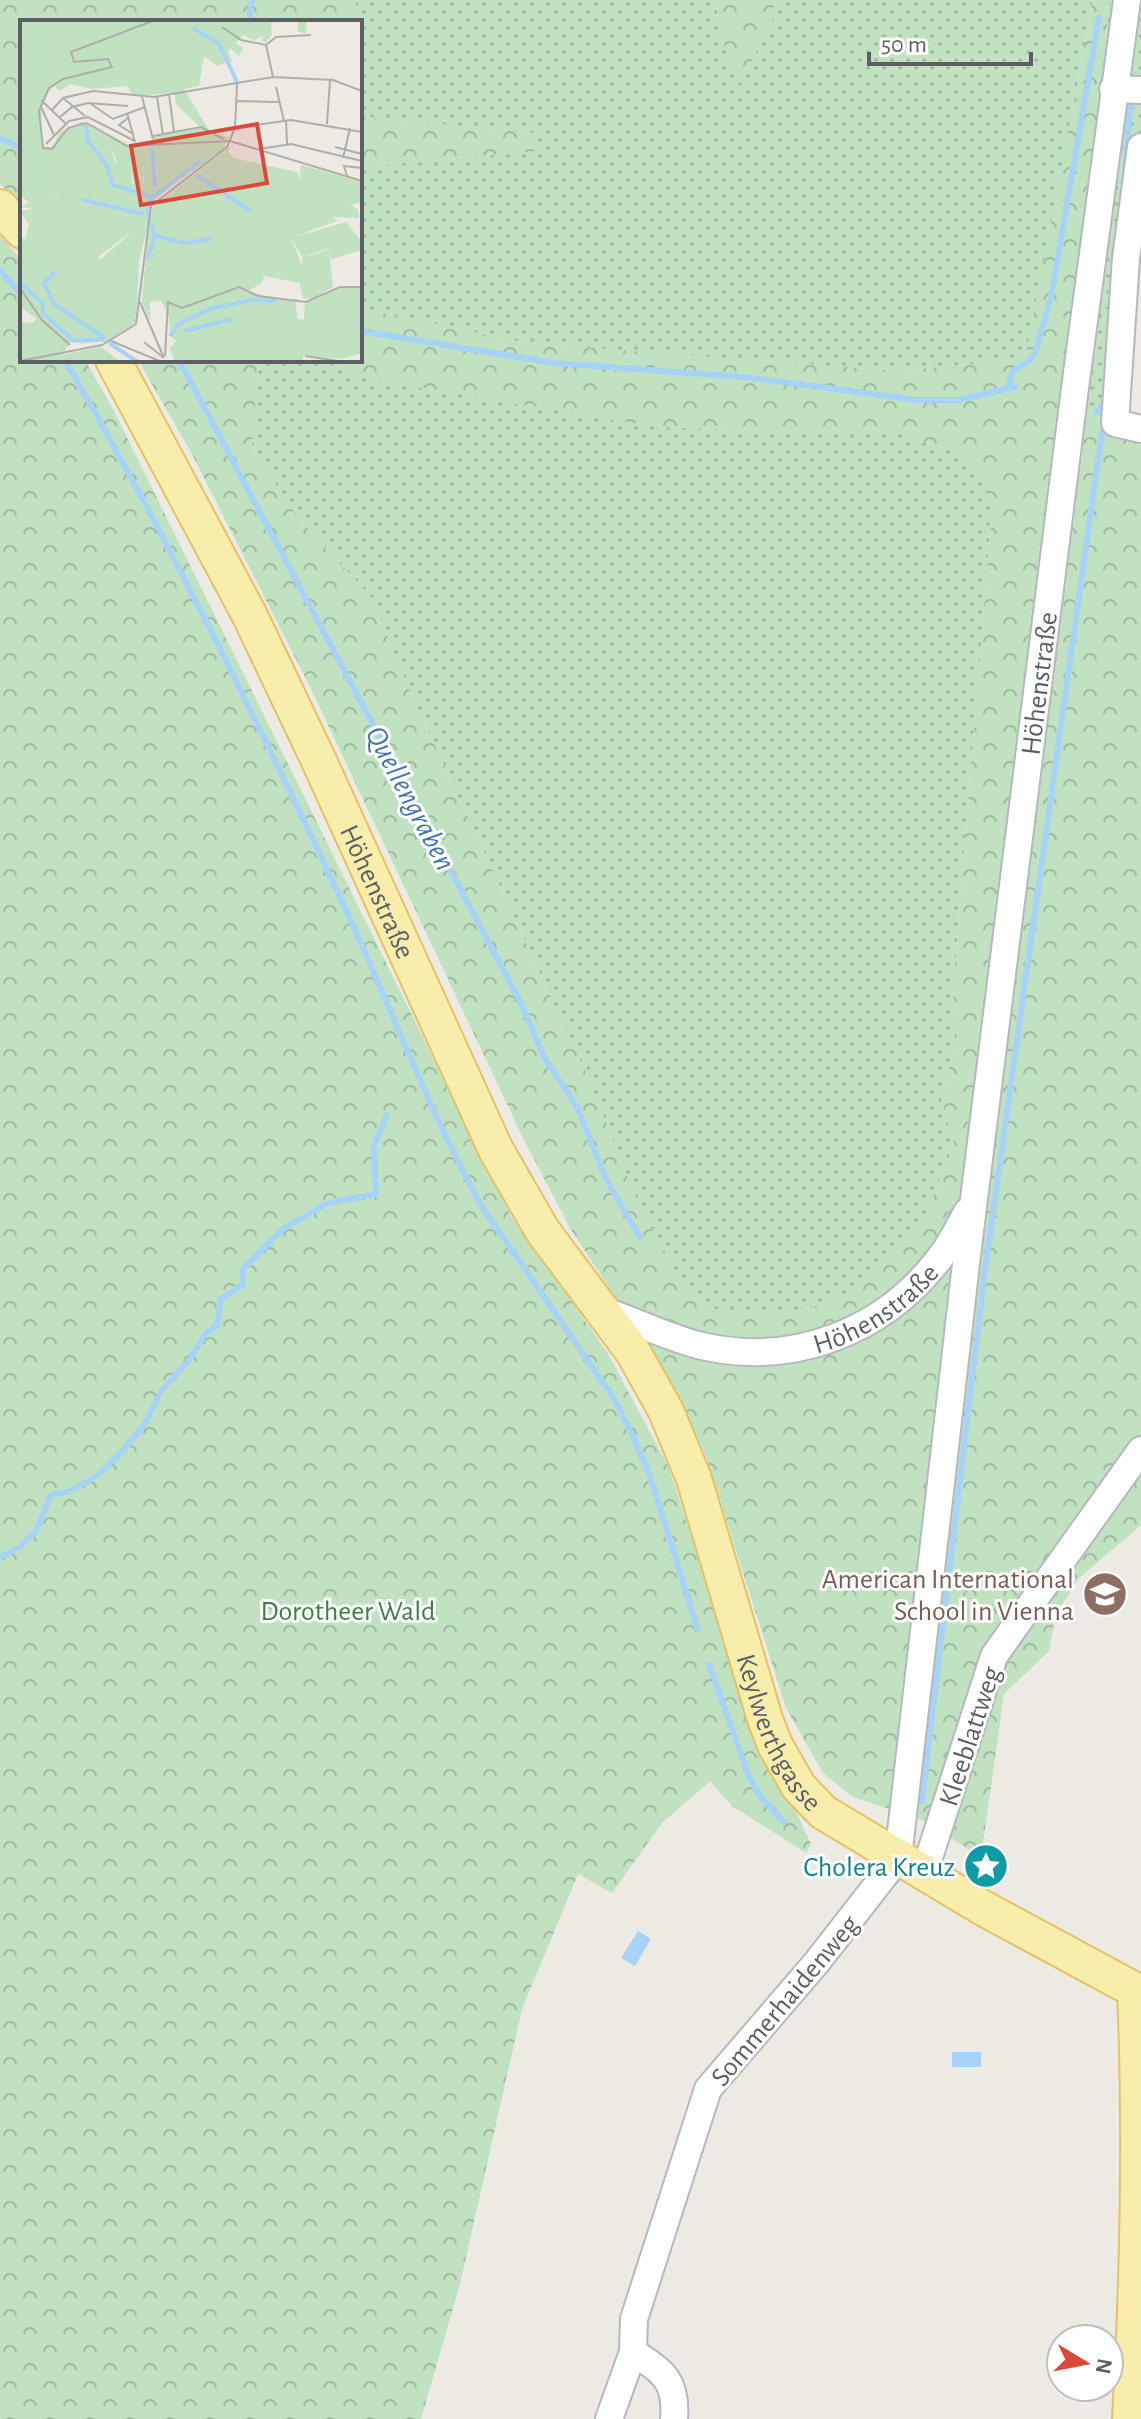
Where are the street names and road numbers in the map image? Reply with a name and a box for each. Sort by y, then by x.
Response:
street label: Höhenstraße [1017,611,1063,757]
street label: Höhenstraße [334,821,419,963]
street label: Höhenstraße [810,1259,945,1360]
street label: Keylwerthgasse [731,1651,826,1817]
street label: Kleeblattweg [935,1663,1007,1810]
street label: Sommerhaidenweg [706,1910,865,2092]

